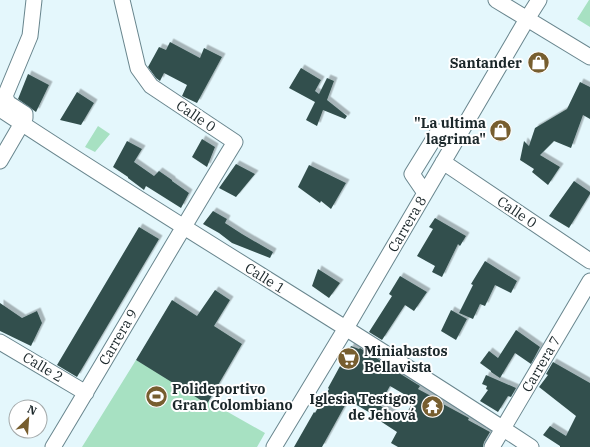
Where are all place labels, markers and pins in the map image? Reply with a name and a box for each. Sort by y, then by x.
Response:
shop icon: Santander [525,50,551,76]
place label: Santander [450,54,522,72]
place label: "La ultima lagrima" [414,114,486,148]
shop icon: "La ultima lagrima" [488,118,514,144]
place label: Miniabastos Bellavista [364,342,448,376]
supermarket icon: Miniabastos Bellavista [336,346,362,372]
place label: Polideportivo Gran Colombiano [172,380,293,414]
sports icon: Polideportivo Gran Colombiano [144,384,170,410]
place label: Iglesia Testigos de Jehová [310,390,416,424]
temple icon: Iglesia Testigos de Jehová [419,394,445,420]

